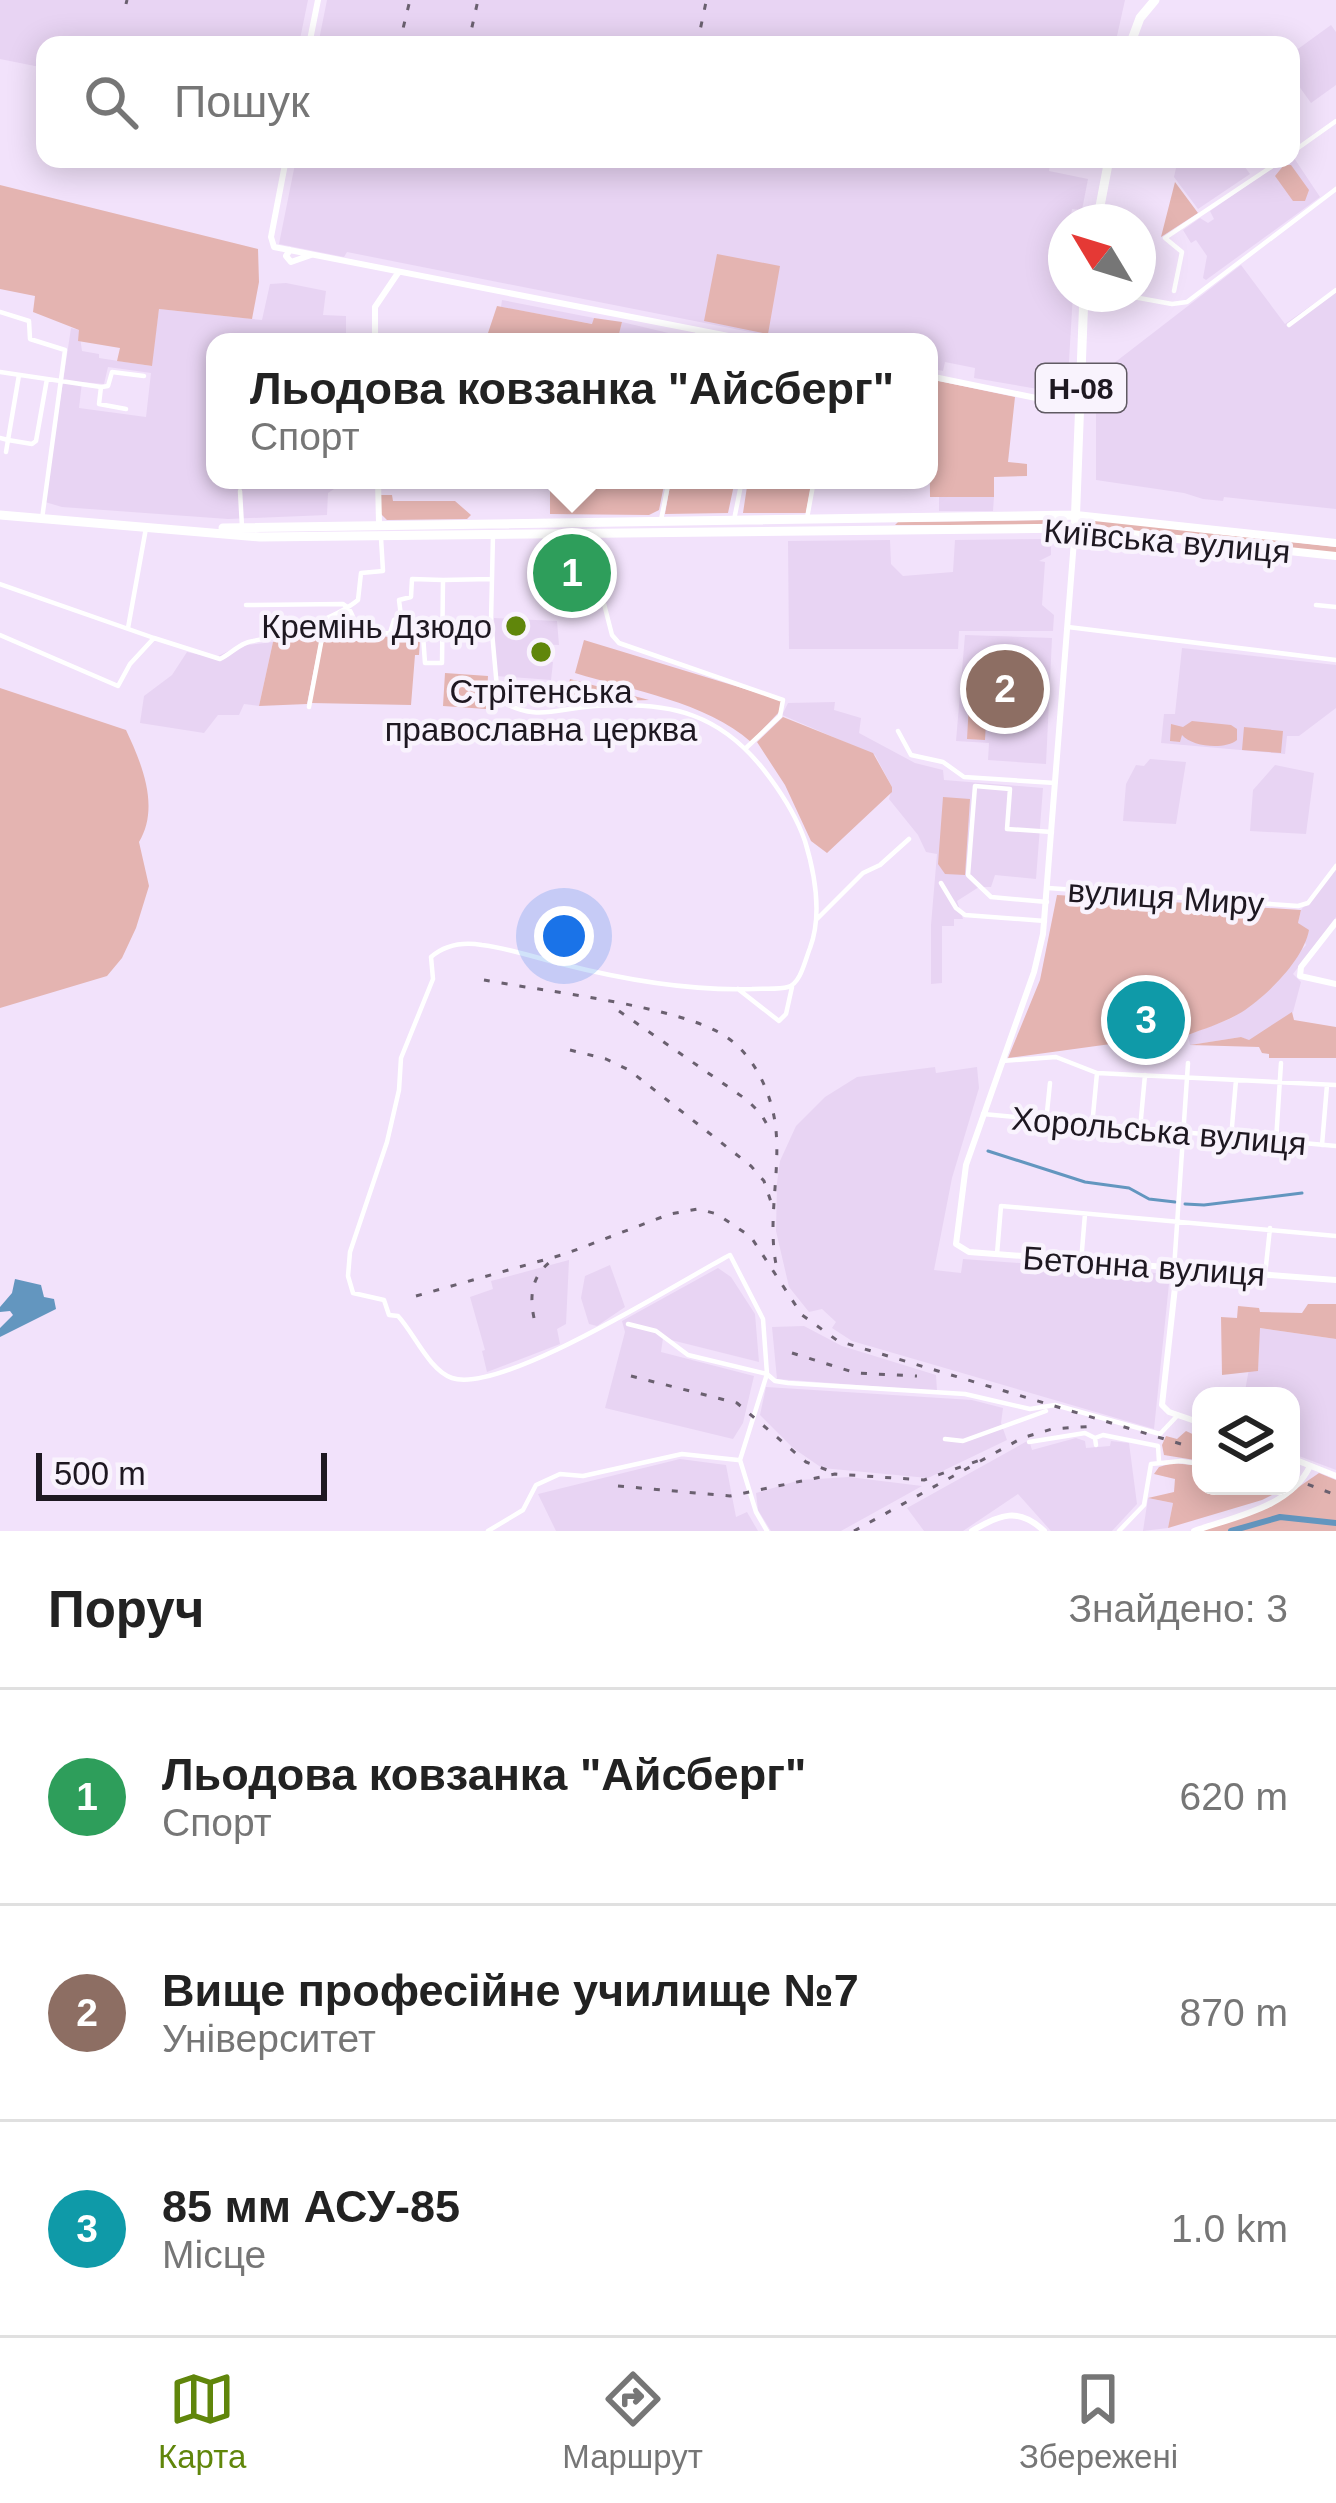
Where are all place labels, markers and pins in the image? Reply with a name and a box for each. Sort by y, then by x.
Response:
pin: 1 [533,528,611,618]
place label: Кремінь Дзюдо [261,608,492,645]
marker: Кремінь Дзюдо [503,613,529,639]
marker: Стрітенська православна церква [528,639,554,665]
pin: 2 [966,644,1044,734]
place label: Стрітенська православна церква [385,673,698,748]
pin: 3 [1107,975,1185,1065]

